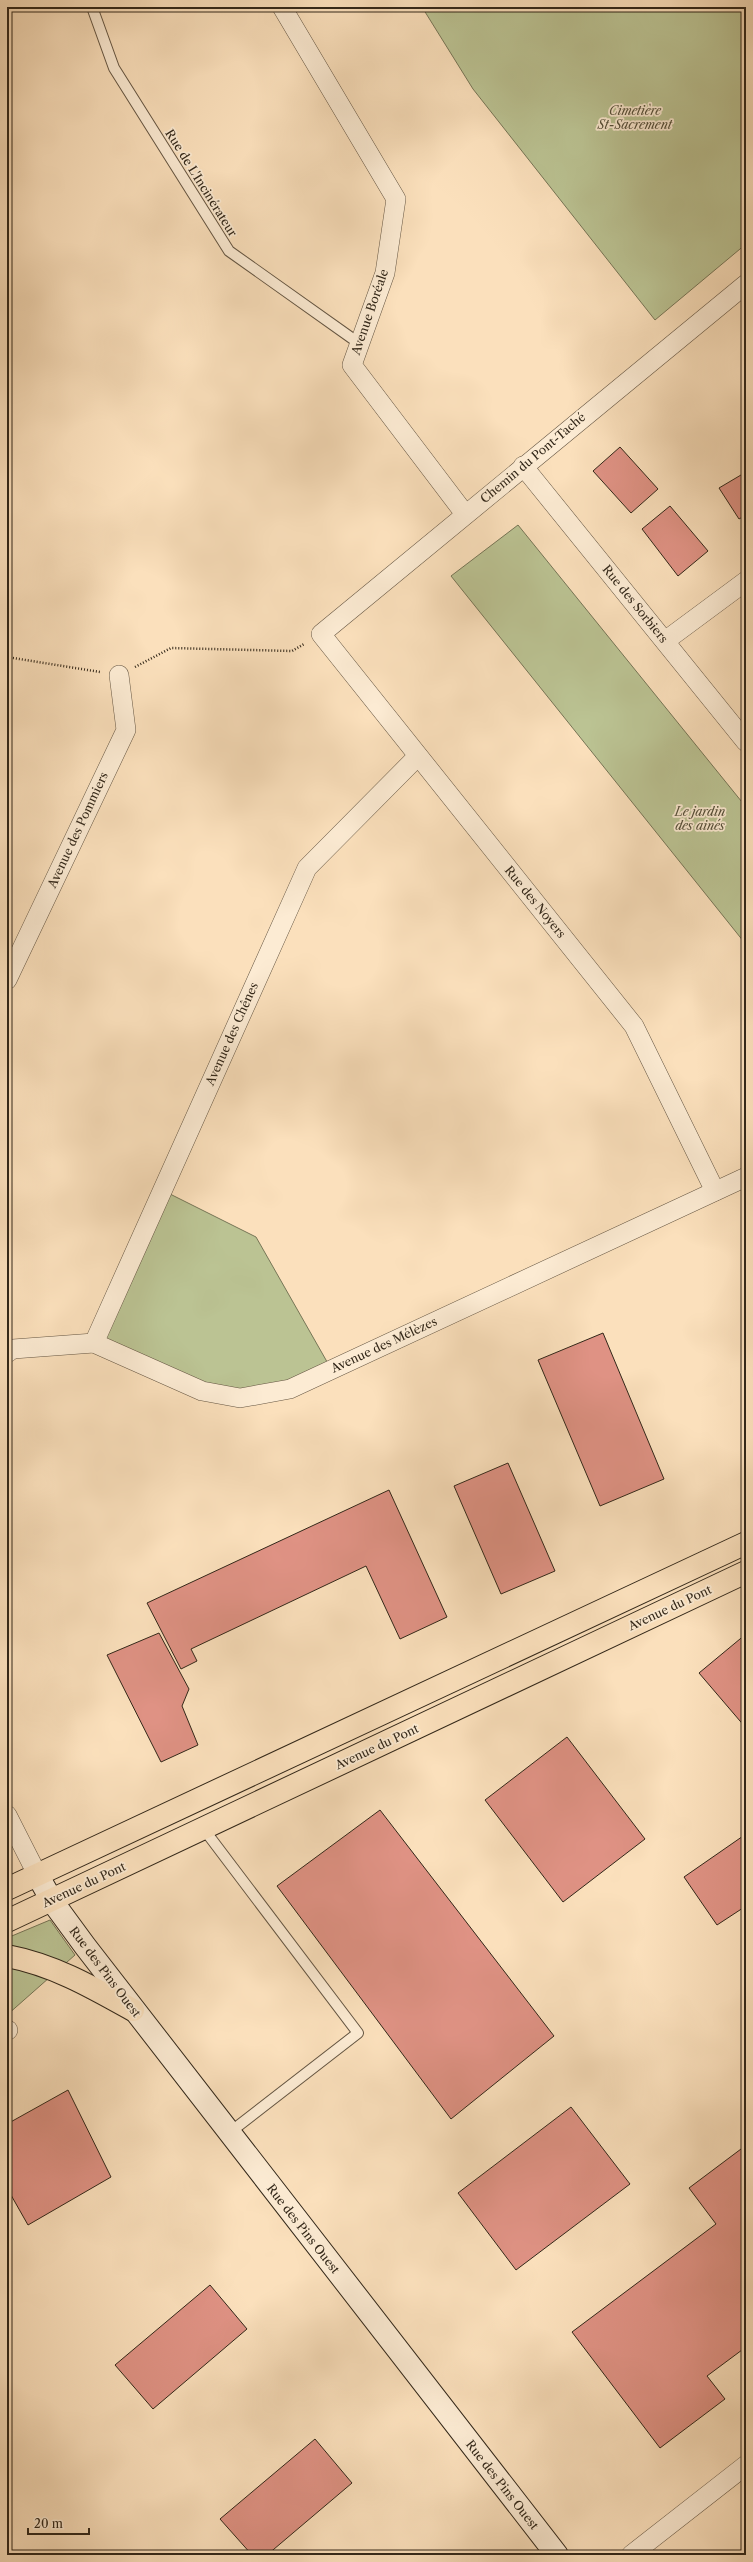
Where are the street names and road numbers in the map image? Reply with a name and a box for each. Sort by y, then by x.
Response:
street label: Rue de L'Incinérateur [162,126,241,239]
street label: Avenue Boréale [347,267,391,358]
street label: Chemin du Pont-Taché [477,409,589,506]
street label: Rue des Sorbiers [599,562,671,646]
street label: Avenue des Pommiers [44,769,111,891]
street label: Rue des Noyers [502,863,569,941]
street label: Avenue des Chênes [202,980,261,1089]
street label: Avenue des Mélèzes [327,1313,439,1376]
street label: Avenue du Pont [625,1581,715,1634]
street label: Avenue du Pont [332,1720,422,1773]
street label: Avenue du Pont [39,1858,129,1911]
street label: Rue des Pins Ouest [66,1923,145,2021]
street label: Rue des Pins Ouest [264,2181,343,2277]
street label: Rue des Pins Ouest [463,2437,542,2533]

